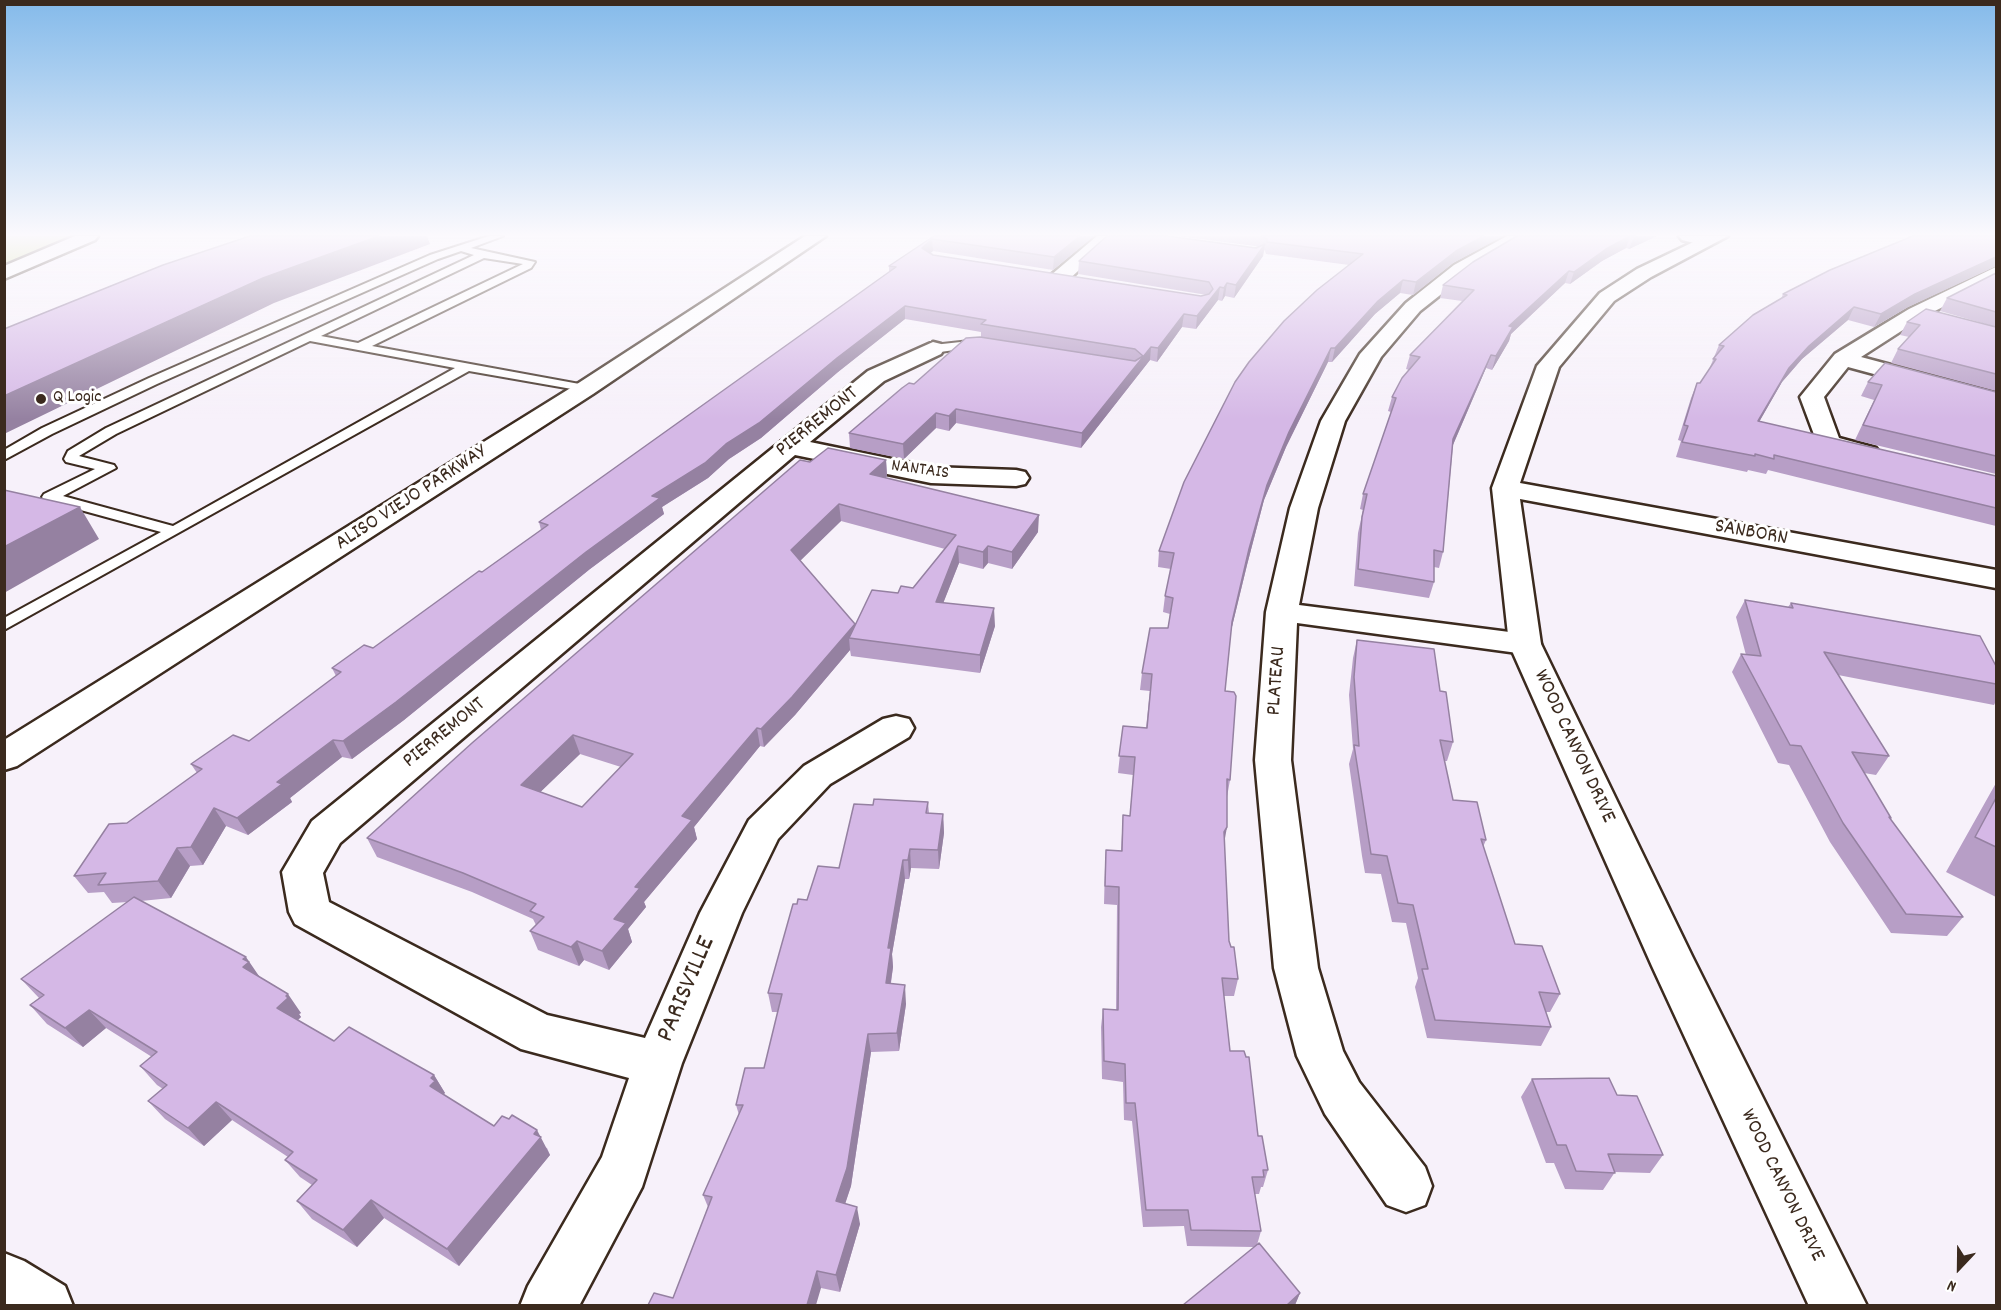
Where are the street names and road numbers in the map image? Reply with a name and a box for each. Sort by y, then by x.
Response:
street label: PIERREMONT [772,382,864,464]
street label: ALISO VIEJO PARKWAY [332,441,492,557]
street label: NANTAIS [890,456,950,486]
street label: SANBORN [1713,515,1789,553]
street label: PLATEAU [1263,646,1293,716]
street label: WOOD CANYON DRIVE [1526,666,1620,828]
street label: PIERREMONT [399,693,491,775]
street label: PARISVILLE [652,932,724,1048]
street label: WOOD CANYON DRIVE [1733,1106,1829,1266]

